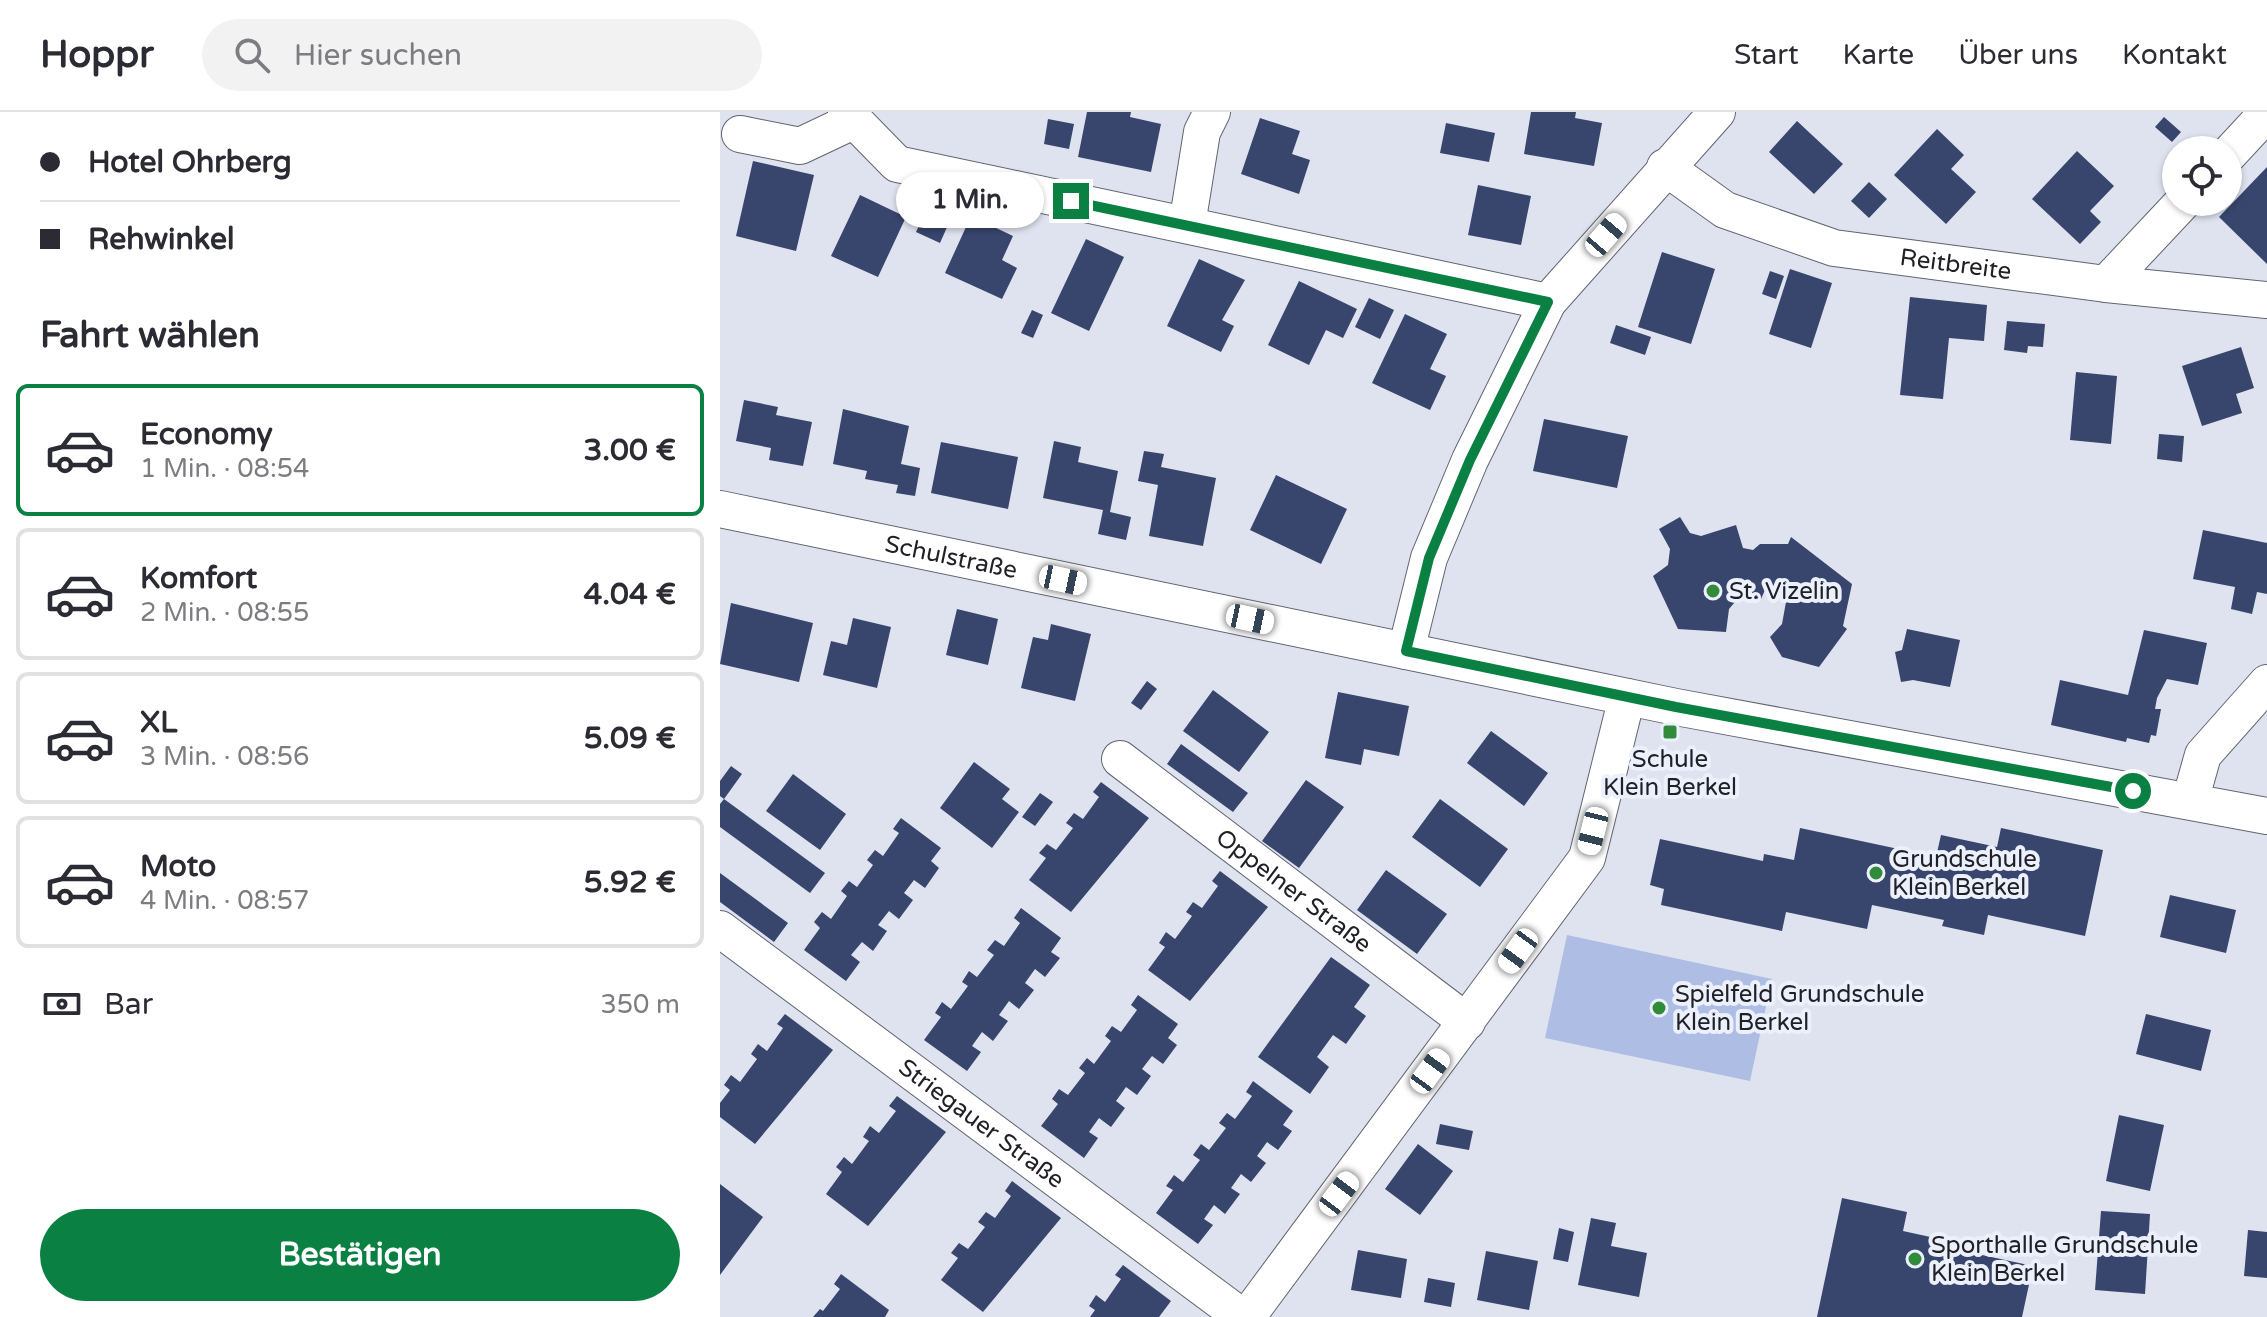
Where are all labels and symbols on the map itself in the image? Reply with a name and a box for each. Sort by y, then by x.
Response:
callout: 1 Min. [895,173,1043,229]
route end [1053,183,1089,219]
car [1581,209,1631,261]
street label: Reitbreite [1898,243,2013,286]
street label: Schulstraße [882,530,1020,585]
car [1037,563,1089,597]
place label: St. Vizelin [1729,577,1839,606]
marker: St. Vizelin [1704,582,1722,600]
car [1224,602,1276,636]
marker: Schule Klein Berkel [1661,723,1679,741]
place label: Schule Klein Berkel [1603,745,1737,802]
route start [2115,773,2151,809]
car [1576,805,1610,857]
street label: Oppelner Straße [1210,823,1377,959]
place label: Grundschule Klein Berkel [1892,845,2037,902]
marker: Grundschule Klein Berkel [1867,864,1885,882]
car [1494,925,1542,977]
place label: Spielfeld Grundschule Klein Berkel [1675,980,1924,1037]
marker: Spielfeld Grundschule Klein Berkel [1650,999,1668,1017]
car [1406,1045,1454,1097]
street label: Striegauer Straße [893,1053,1070,1195]
car [1315,1168,1363,1220]
place label: Sporthalle Grundschule Klein Berkel [1931,1231,2198,1288]
marker: Sporthalle Grundschule Klein Berkel [1906,1250,1924,1268]

